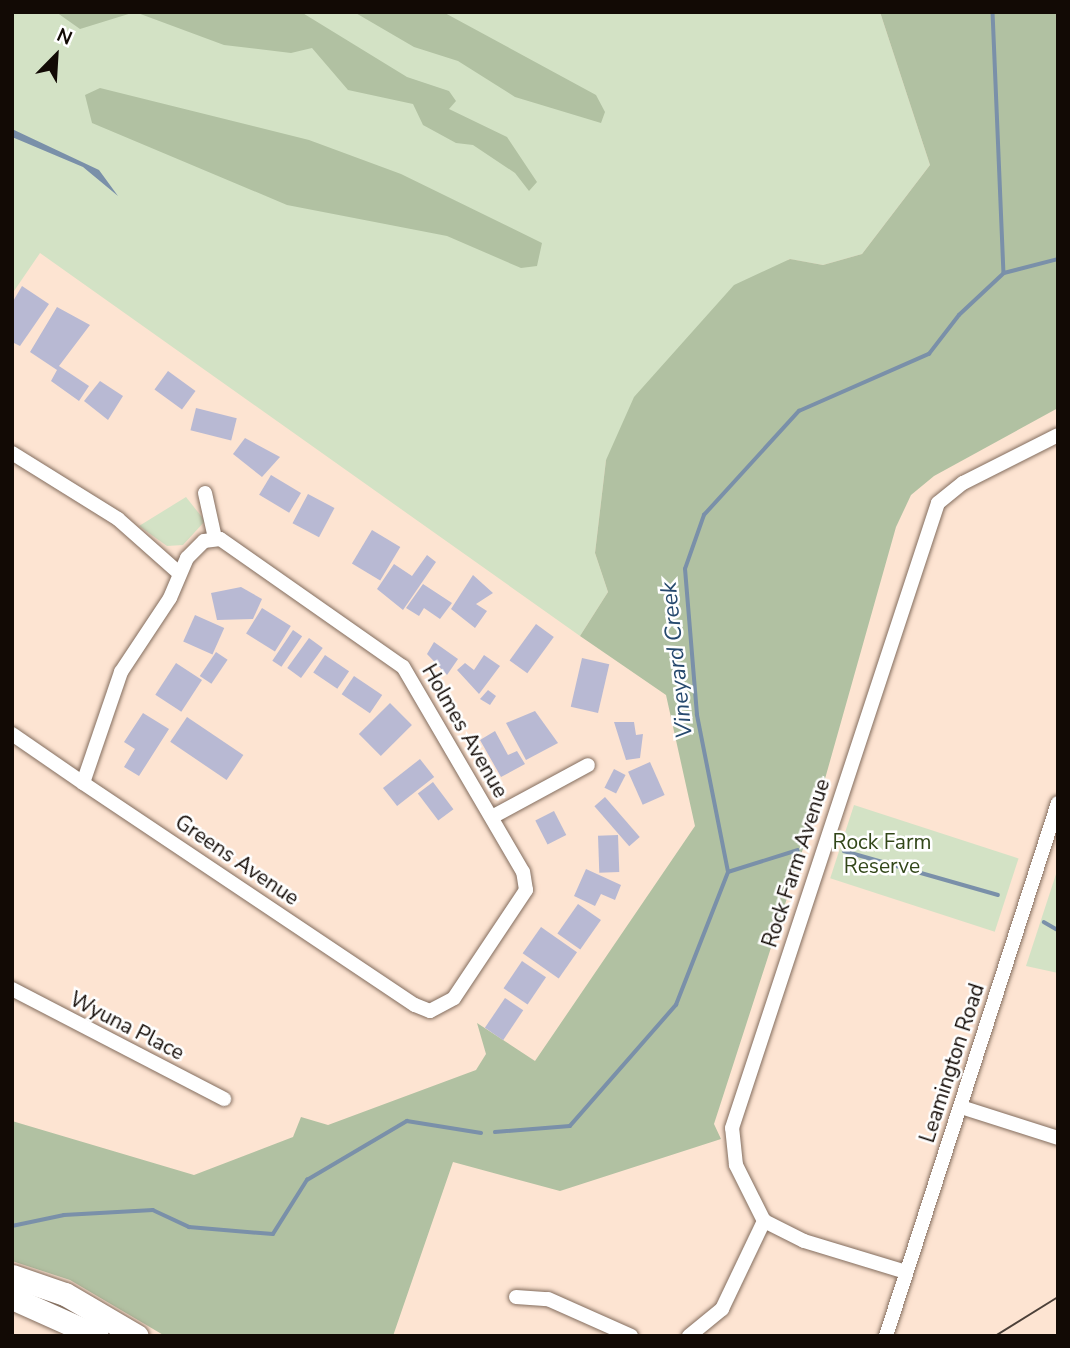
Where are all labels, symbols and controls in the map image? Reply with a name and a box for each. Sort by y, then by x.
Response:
north arrow [21,21,91,91]
text: N [53,22,76,52]
water label: Vineyard Creek [655,580,699,740]
street label: Holmes Avenue [417,660,513,802]
street label: Rock Farm Avenue [757,776,835,950]
street label: Greens Avenue [170,809,304,911]
park label: Rock Farm Reserve [833,829,931,879]
street label: Leamington Road [914,980,990,1146]
street label: Wyuna Place [66,986,188,1066]

